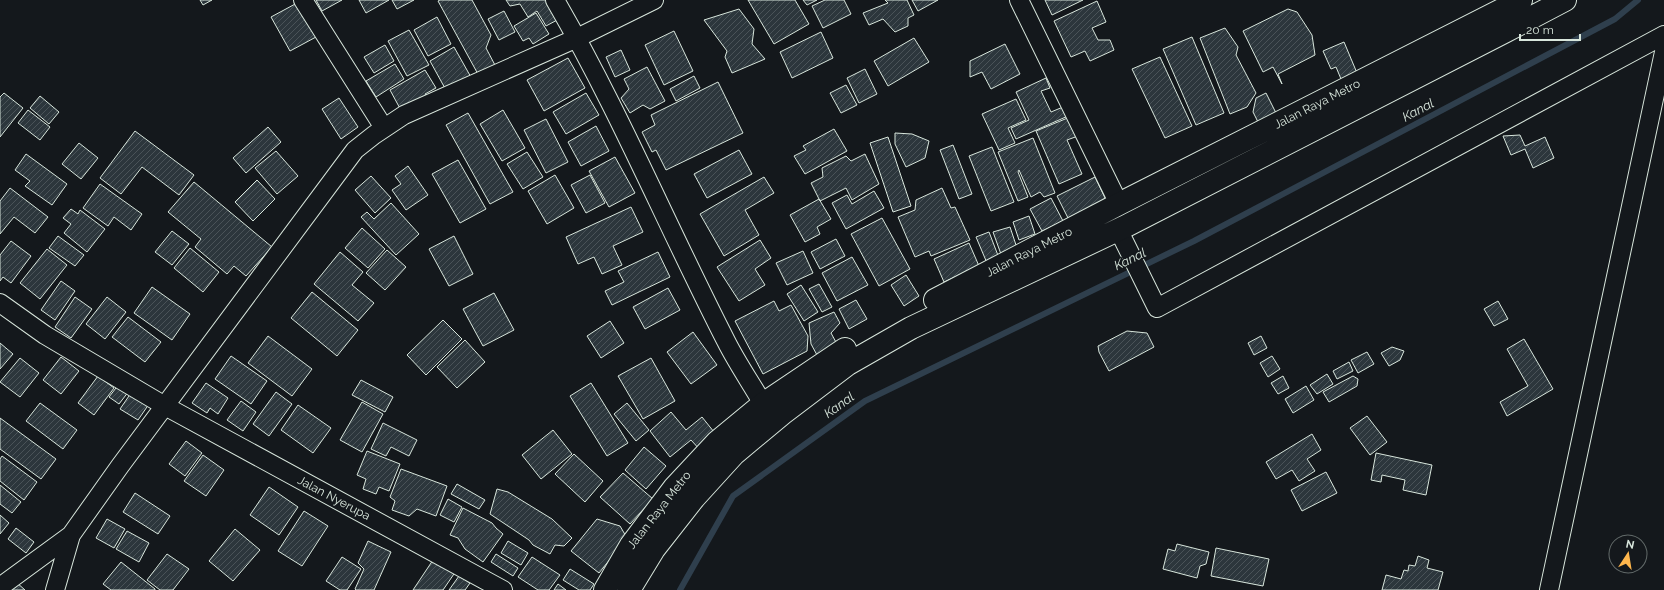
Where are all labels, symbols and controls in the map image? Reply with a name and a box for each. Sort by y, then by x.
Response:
scale bar [1520,16,1580,42]
text: 20 m [1526,23,1554,37]
street label: Jalan Raya Metro [1272,76,1362,132]
water label: Kanal [1400,95,1437,125]
street label: Jalan Raya Metro [984,224,1074,280]
water label: Kanal [1112,245,1149,273]
water label: Kanal [821,389,858,421]
street label: Jalan Raya Metro [624,468,694,552]
street label: Jalan Nyerupa [295,473,373,523]
north arrow [1608,534,1648,574]
text: N [1625,537,1635,552]

